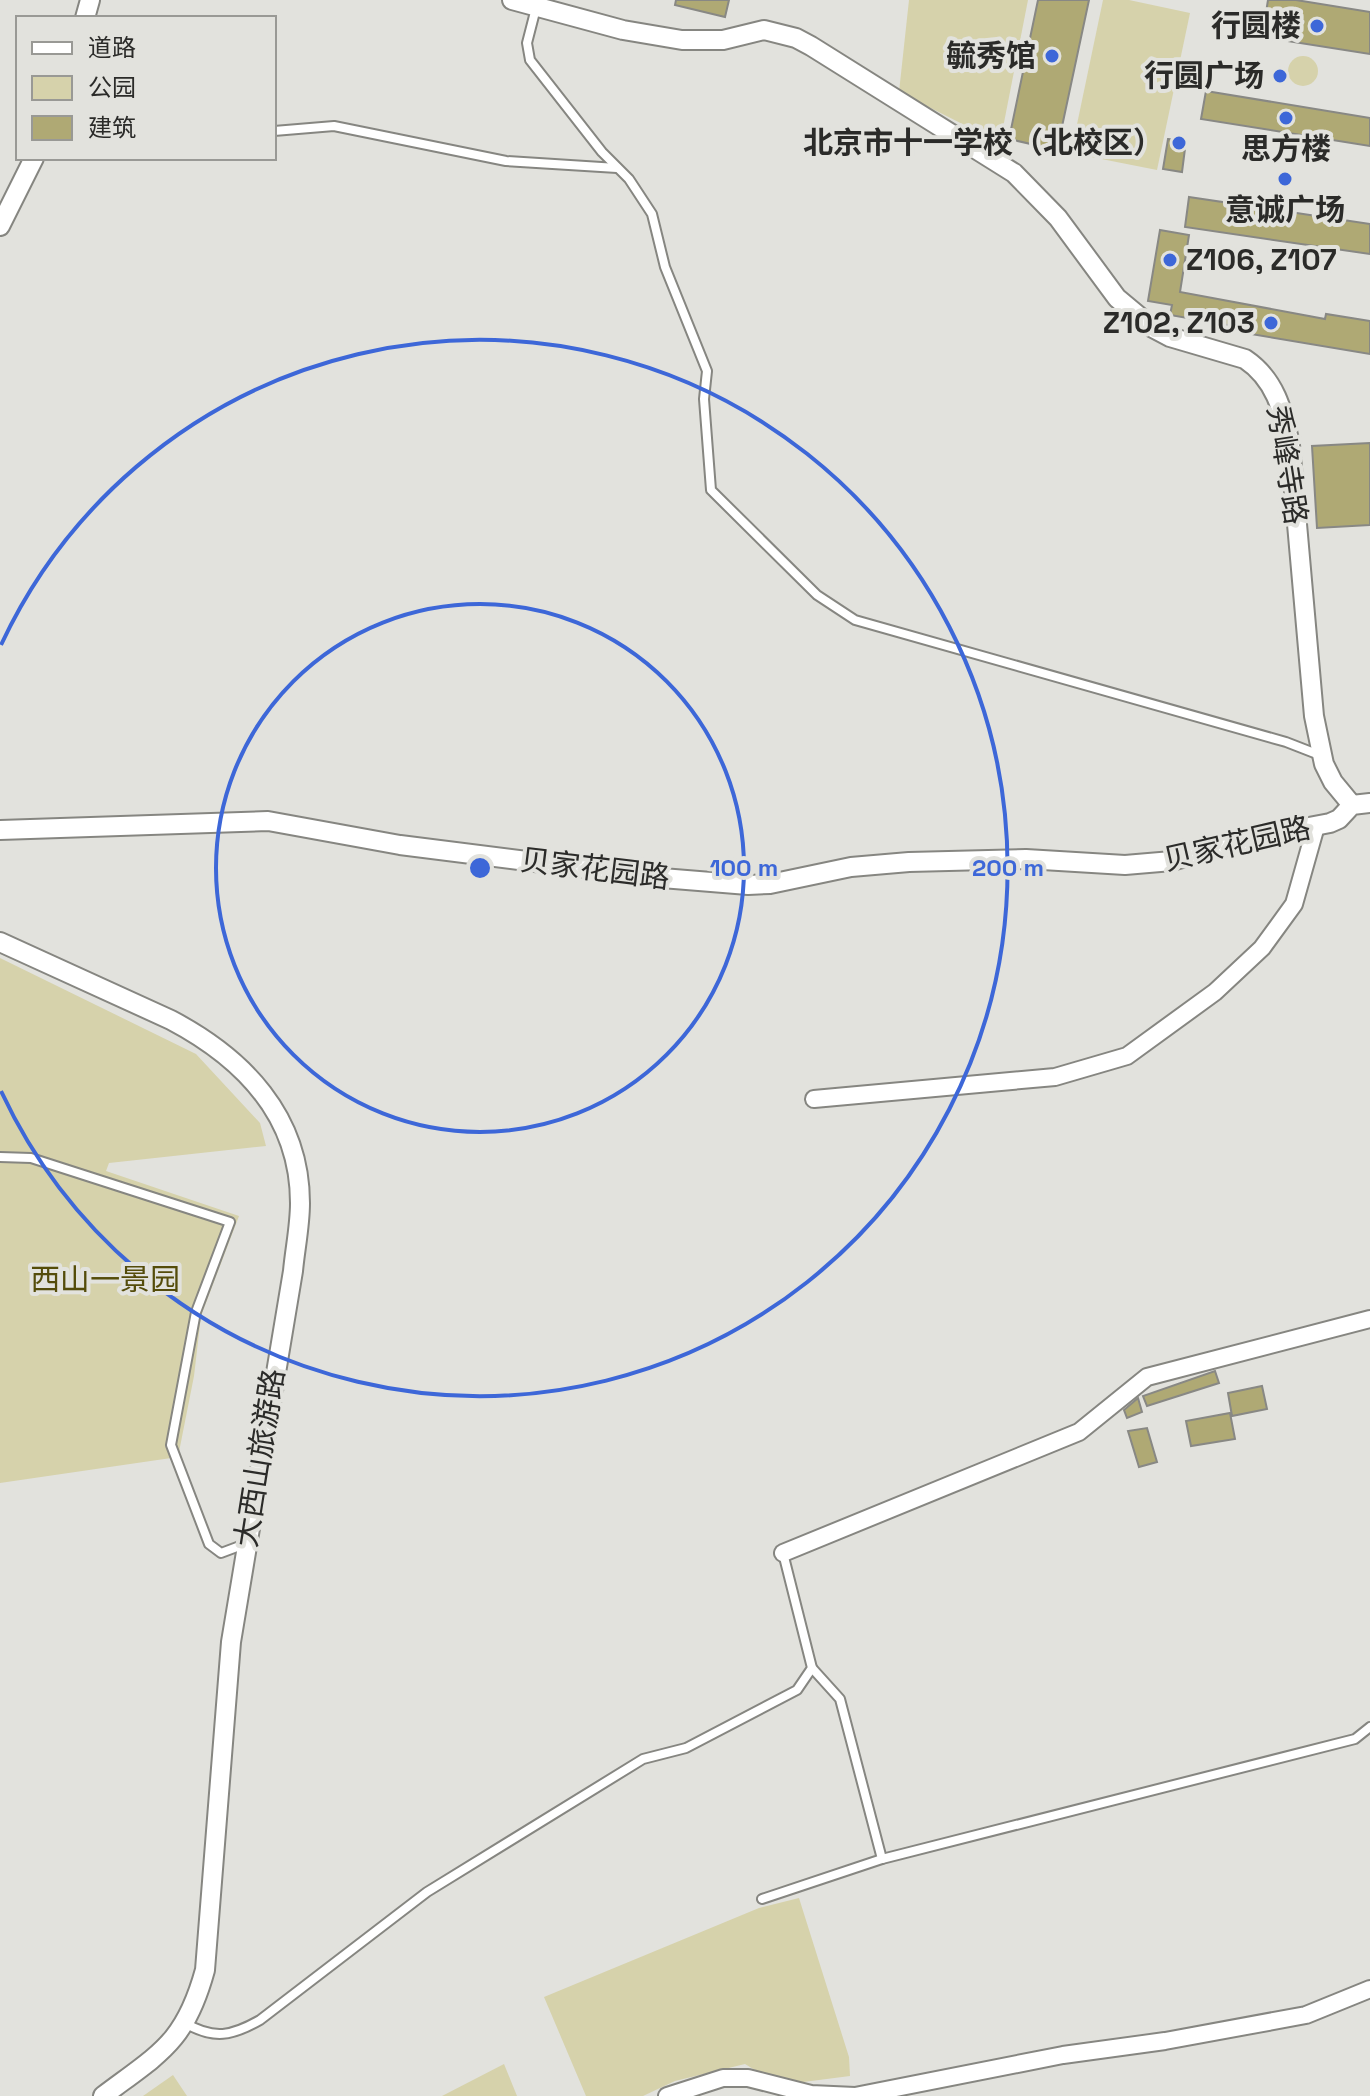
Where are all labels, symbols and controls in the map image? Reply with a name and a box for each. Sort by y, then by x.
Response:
place label: 行圆楼 [1211,6,1301,45]
legend [16,16,276,160]
marker: 行圆楼 [1308,17,1326,35]
text: 道路 [88,32,136,63]
place label: 毓秀馆 [946,36,1036,75]
marker: 毓秀馆 [1043,47,1061,65]
place label: 行圆广场 [1144,56,1264,95]
marker: 行圆广场 [1271,67,1289,85]
text: 公园 [88,72,136,103]
marker: 思方楼 [1277,109,1295,127]
text: 建筑 [88,112,136,143]
place label: 北京市十一学校（北校区） [803,123,1163,162]
place label: 思方楼 [1241,129,1331,168]
marker: 北京市十一学校（北校区） [1170,134,1188,152]
marker: 意诚广场 [1276,170,1294,188]
place label: 意诚广场 [1225,190,1345,229]
place label: Z106, Z107 [1186,240,1337,279]
marker: Z106, Z107 [1161,251,1179,269]
place label: Z102, Z103 [1103,303,1255,342]
marker: Z102, Z103 [1262,314,1280,332]
street label: 秀峰寺路 [1259,403,1316,527]
street label: 贝家花园路 [1159,808,1314,879]
street label: 贝家花园路 [518,840,672,897]
text: 100 m [710,852,778,883]
text: 200 m [972,852,1044,883]
centre of rings [466,854,494,882]
park label: 西山一景园 [30,1260,180,1299]
street label: 大西山旅游路 [226,1366,293,1550]

